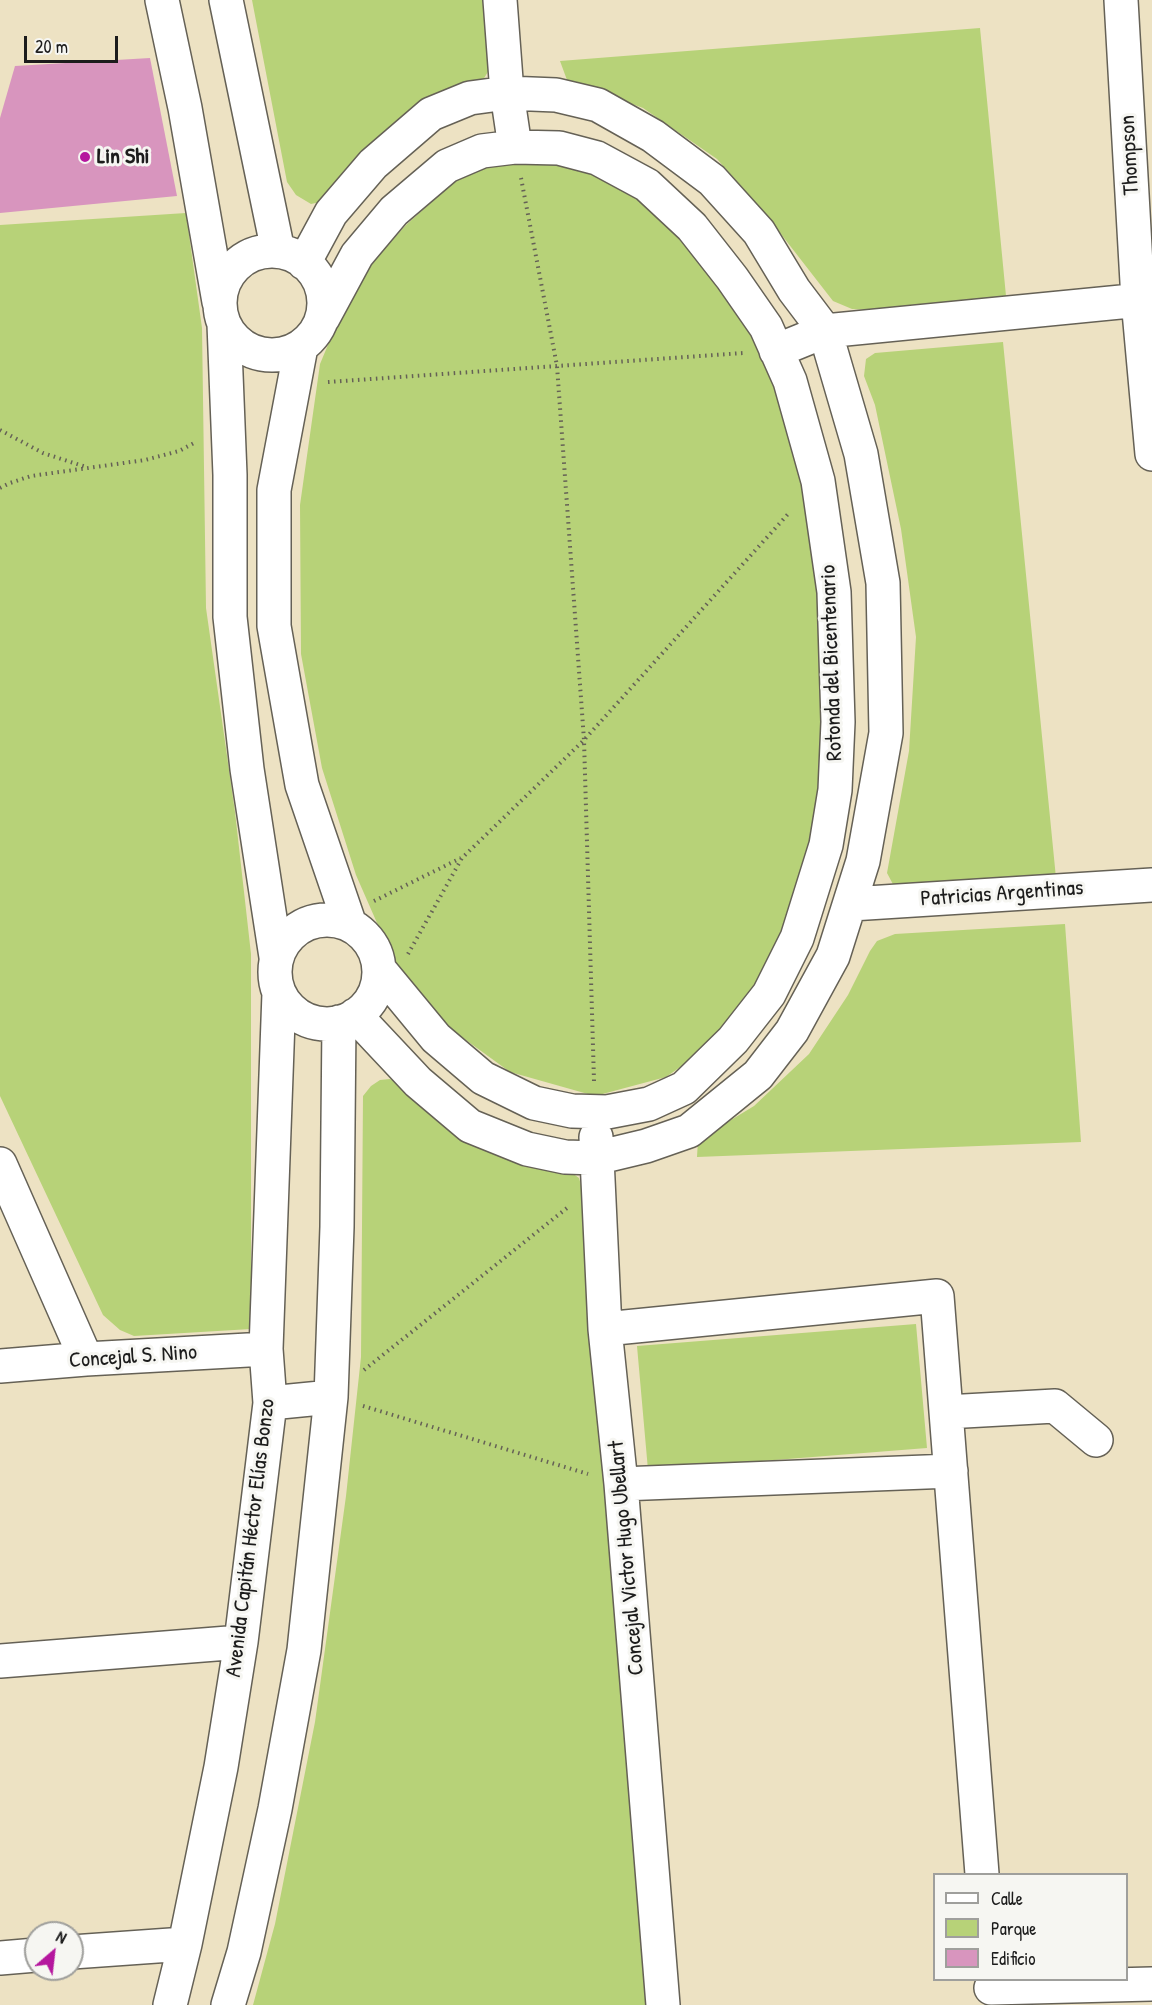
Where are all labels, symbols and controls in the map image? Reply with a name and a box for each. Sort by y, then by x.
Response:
scale bar [27,24,122,62]
text: 20 m [35,34,68,59]
street label: Thompson [1115,114,1145,196]
place label: Lin Shi [97,144,149,170]
marker: Lin Shi [78,150,92,164]
street label: Rotonda del Bicentenario [815,564,849,762]
street label: Patricias Argentinas [920,875,1084,913]
street label: Concejal S. Nino [68,1339,198,1375]
street label: Avenida Capitán Héctor Elías Bonzo [221,1397,281,1679]
street label: Concejal Victor Hugo Ubellart [604,1440,650,1676]
legend [933,1873,1128,1981]
text: Calle [991,1886,1023,1911]
text: Parque [991,1916,1036,1941]
north arrow [24,1921,84,1981]
text: N [53,1925,70,1949]
text: Edificio [991,1946,1035,1971]

